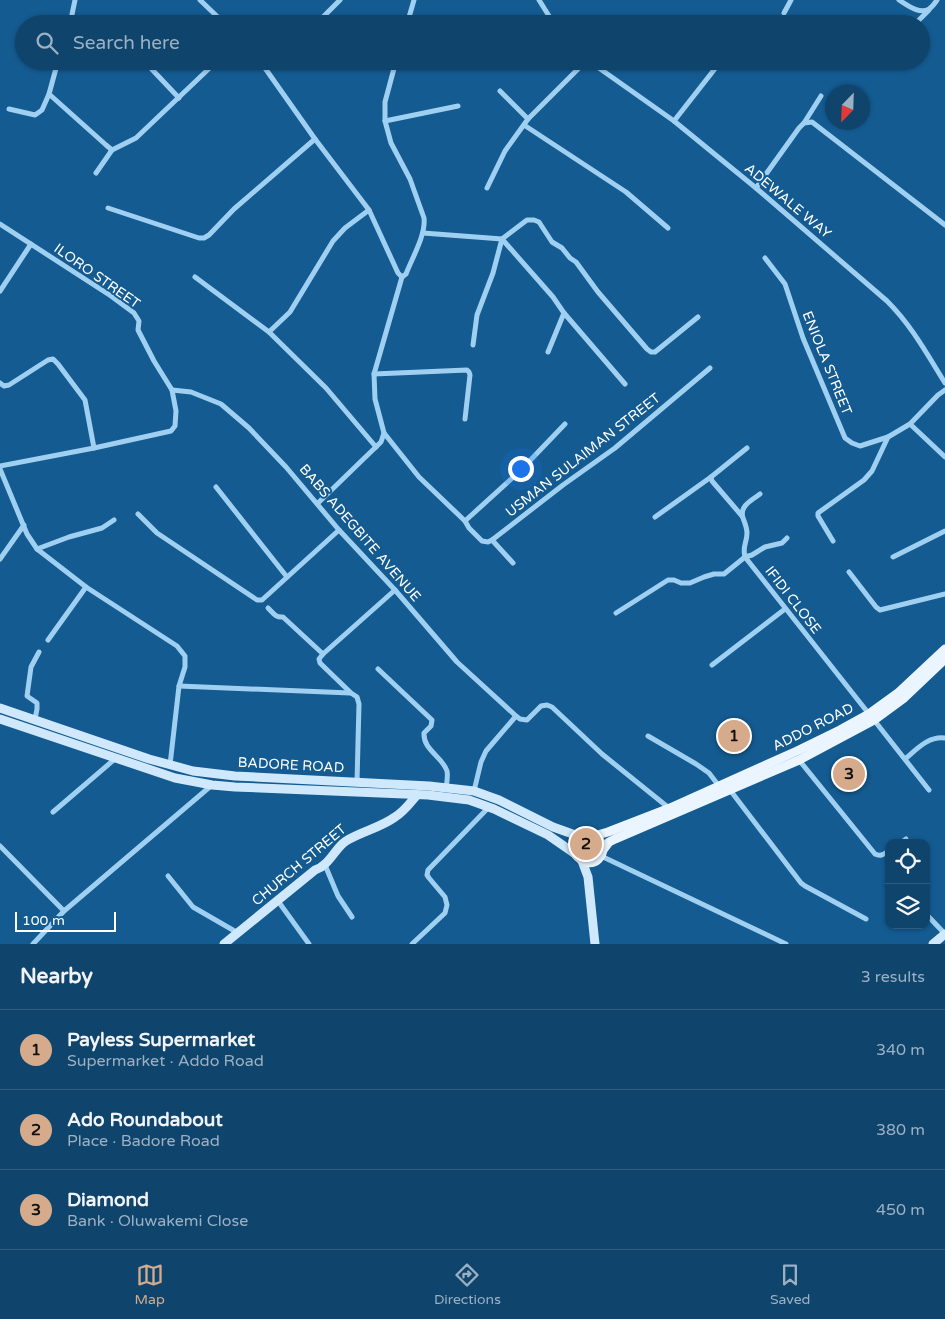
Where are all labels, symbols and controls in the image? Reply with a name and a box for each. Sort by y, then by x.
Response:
search box [15,15,930,70]
icon: search [33,29,61,57]
text: Search here [73,32,180,54]
north arrow [825,85,870,130]
street label: ADEWALE WAY [741,160,835,242]
street label: ILORO STREET [51,240,144,312]
street label: ENIOLA STREET [798,309,856,418]
street label: USMAN SULAIMAN STREET [502,389,664,521]
your location [508,456,534,482]
street label: BABS ADEGBITE AVENUE [296,461,424,605]
street label: IFIDI CLOSE [761,563,825,637]
street label: ADDO ROAD [770,699,856,755]
pin: 1 [718,717,750,755]
street label: BADORE ROAD [237,754,345,776]
pin: 3 [833,755,865,793]
street label: CHURCH STREET [248,820,350,909]
pin: 2 [570,825,602,863]
map controls [885,839,930,929]
button: locate [885,839,930,884]
button: layers [885,884,930,929]
scale bar [15,909,116,932]
text: 100 m [22,912,65,929]
text: Nearby [20,964,93,989]
text: 3 results [861,967,925,987]
text: Payless Supermarket [67,1029,255,1051]
text: 1 [31,1040,41,1060]
text: 340 m [876,1040,925,1060]
text: Supermarket · Addo Road [67,1051,264,1071]
text: Ado Roundabout [67,1109,223,1131]
text: 2 [31,1120,41,1140]
text: 380 m [876,1120,925,1140]
text: Place · Badore Road [67,1131,220,1151]
text: Diamond [67,1189,149,1211]
text: 3 [31,1200,41,1220]
text: 450 m [876,1200,925,1220]
text: Bank · Oluwakemi Close [67,1211,248,1231]
tab: Map [135,1261,165,1308]
tab: Directions [434,1261,501,1308]
tab: Saved [770,1261,810,1308]

